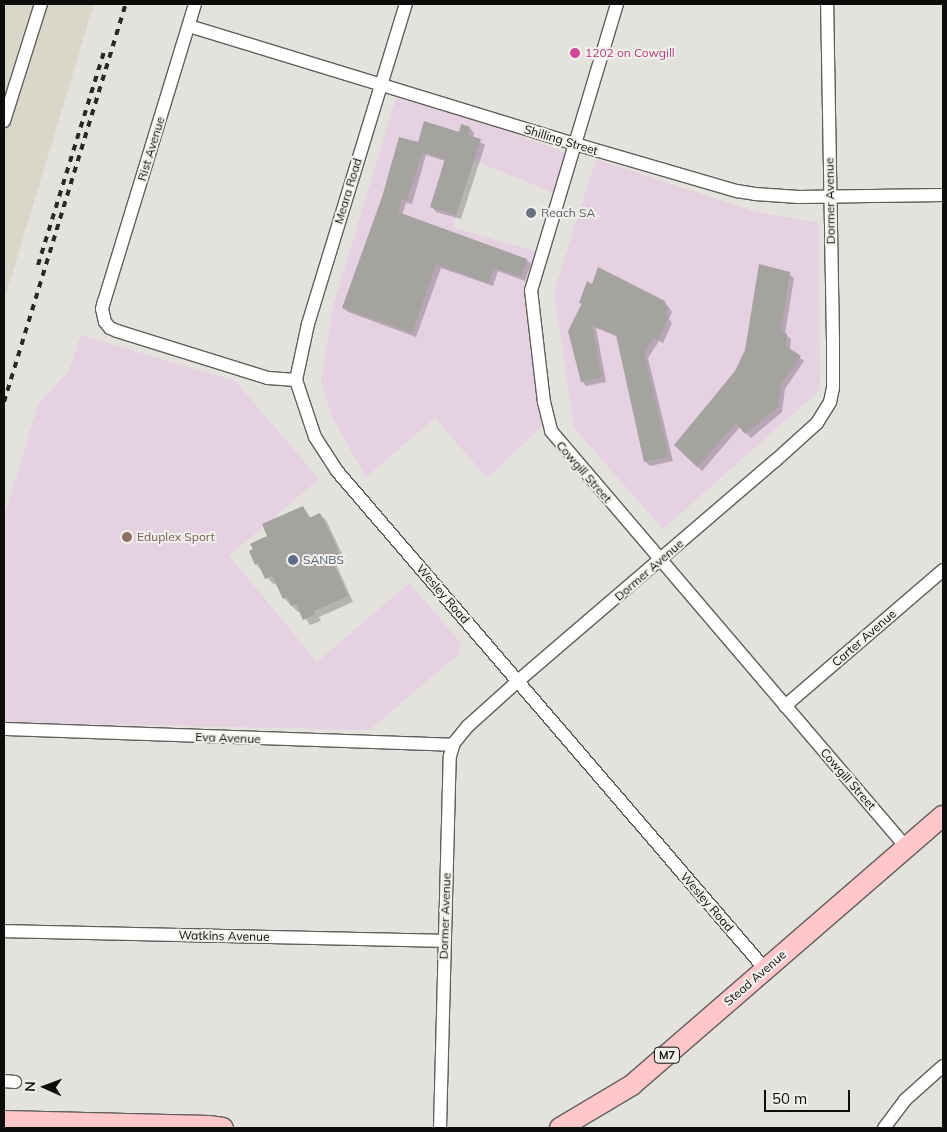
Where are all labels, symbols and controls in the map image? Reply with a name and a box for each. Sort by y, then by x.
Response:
place label: 1202 on Cowgill [585,46,675,60]
marker: 1202 on Cowgill [569,47,581,59]
street label: Rist Avenue [134,115,168,183]
street label: Shilling Street [522,122,600,158]
street label: Meara Road [331,156,365,226]
street label: Dormer Avenue [822,158,838,244]
place label: Reach SA [541,206,595,220]
marker: Reach SA [525,207,537,219]
street label: Cowgill Street [553,438,615,506]
place label: Eduplex Sport [137,530,215,544]
marker: Eduplex Sport [121,531,133,543]
street label: Dormer Avenue [612,536,686,604]
place label: SANBS [303,553,344,567]
marker: SANBS [287,554,299,566]
street label: Wesley Road [414,562,472,626]
street label: Carter Avenue [829,606,899,670]
street label: Eva Avenue [195,730,261,746]
street label: Cowgill Street [817,745,879,813]
street label: Wesley Road [678,870,736,934]
street label: Dormer Avenue [436,873,454,959]
street label: Watkins Avenue [178,928,270,944]
street label: Stead Avenue [721,947,789,1009]
road number: M7 [653,1046,681,1064]
north arrow [20,1062,70,1112]
scale bar [767,1080,853,1112]
text: N [21,1081,39,1092]
text: 50 m [772,1089,807,1108]

